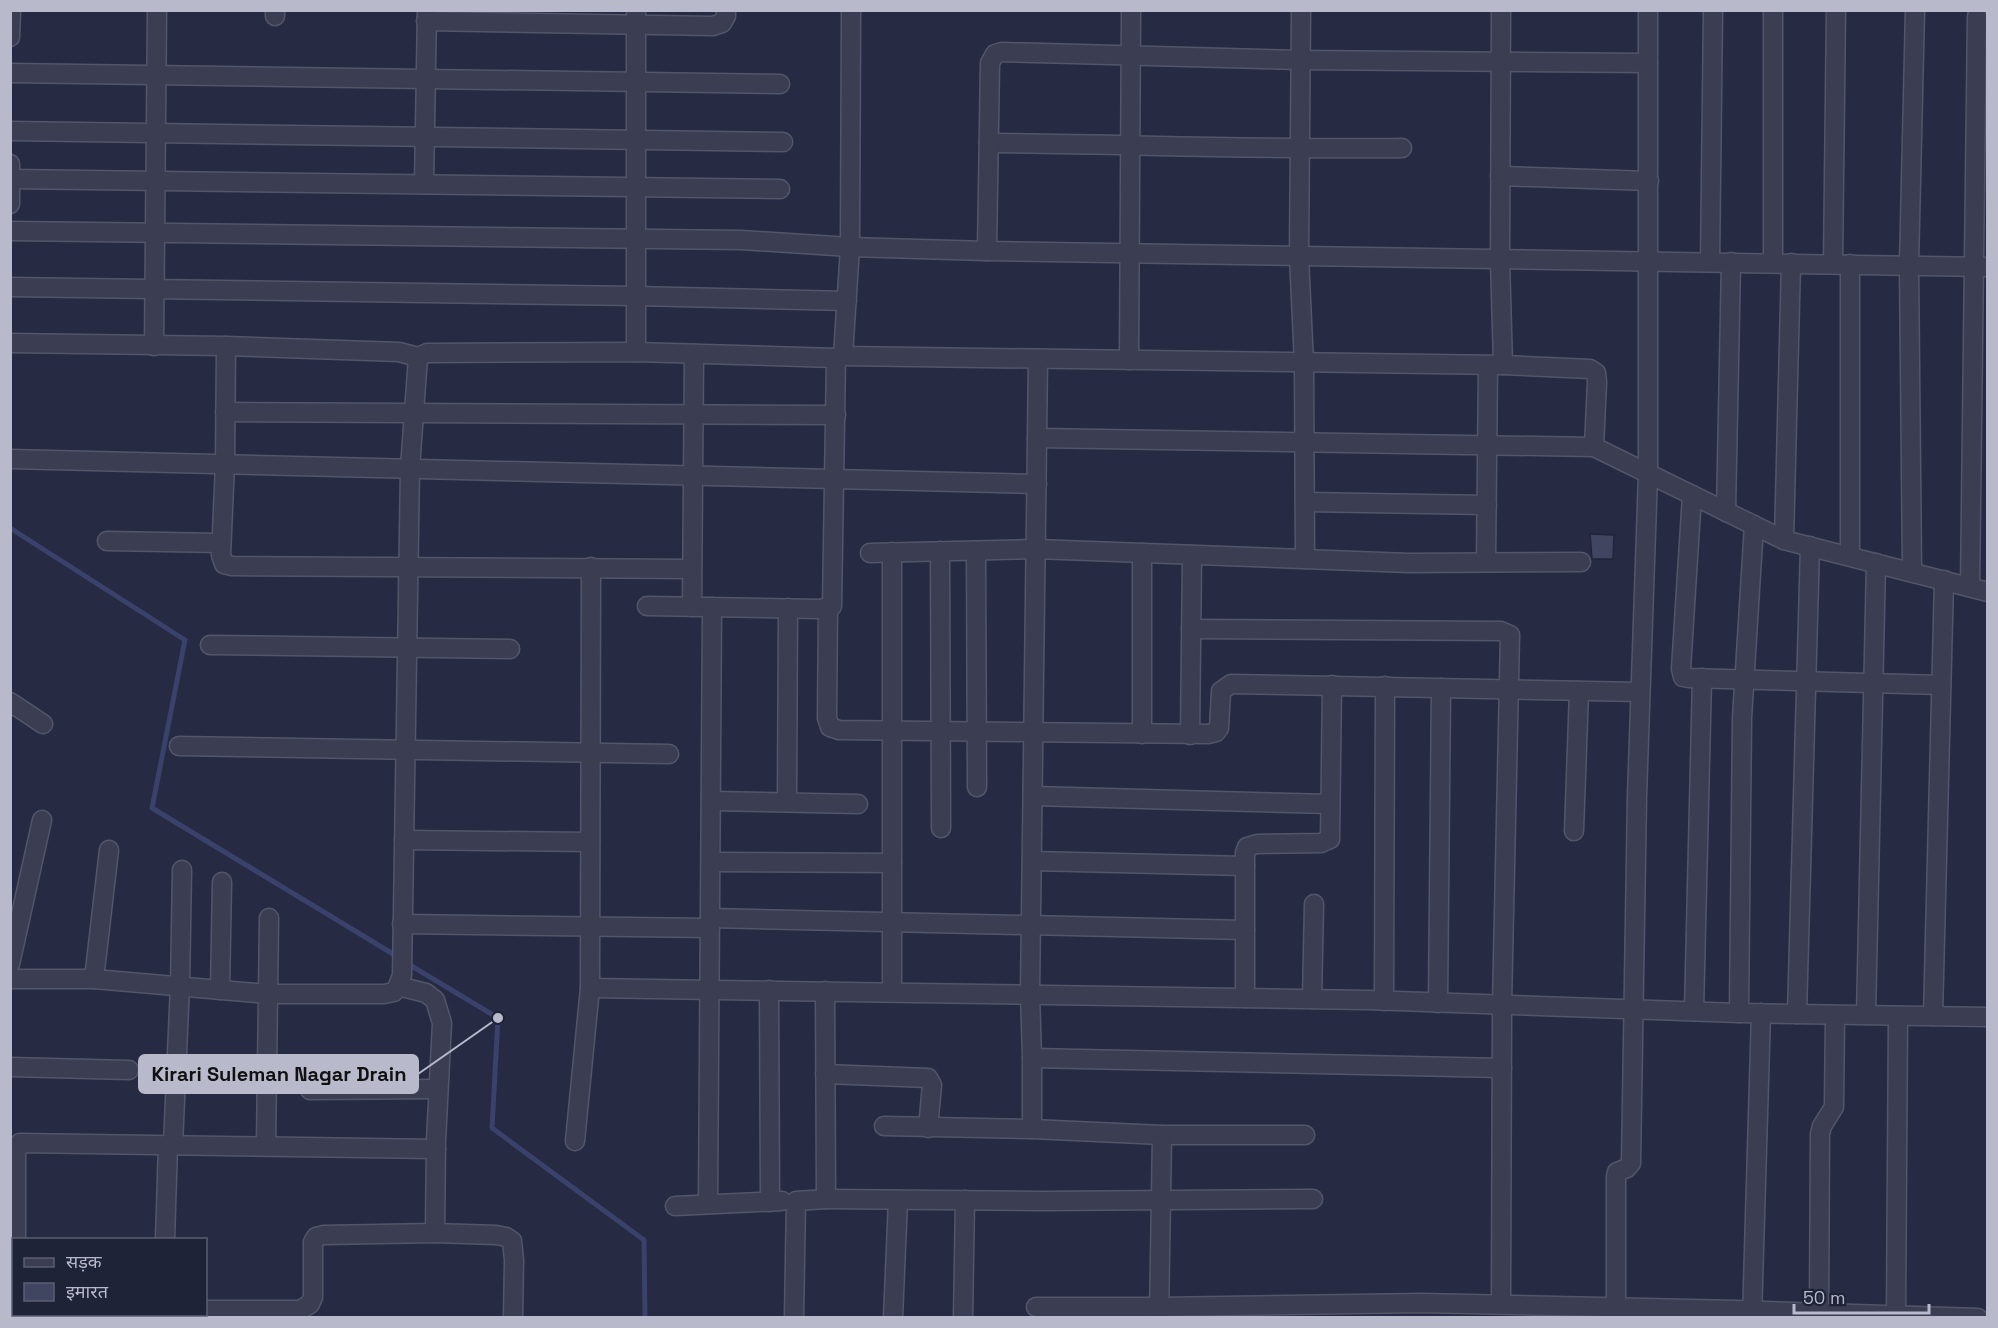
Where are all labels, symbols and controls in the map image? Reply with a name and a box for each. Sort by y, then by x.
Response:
callout: Kirari Suleman Nagar Drain [139,1055,418,1093]
text: Kirari Suleman Nagar Drain [151,1061,407,1087]
legend [12,1238,207,1316]
text: सड़क [66,1250,103,1273]
scale bar [1794,1277,1929,1315]
text: इमारत [66,1280,109,1303]
text: 50 m [1803,1286,1845,1309]

